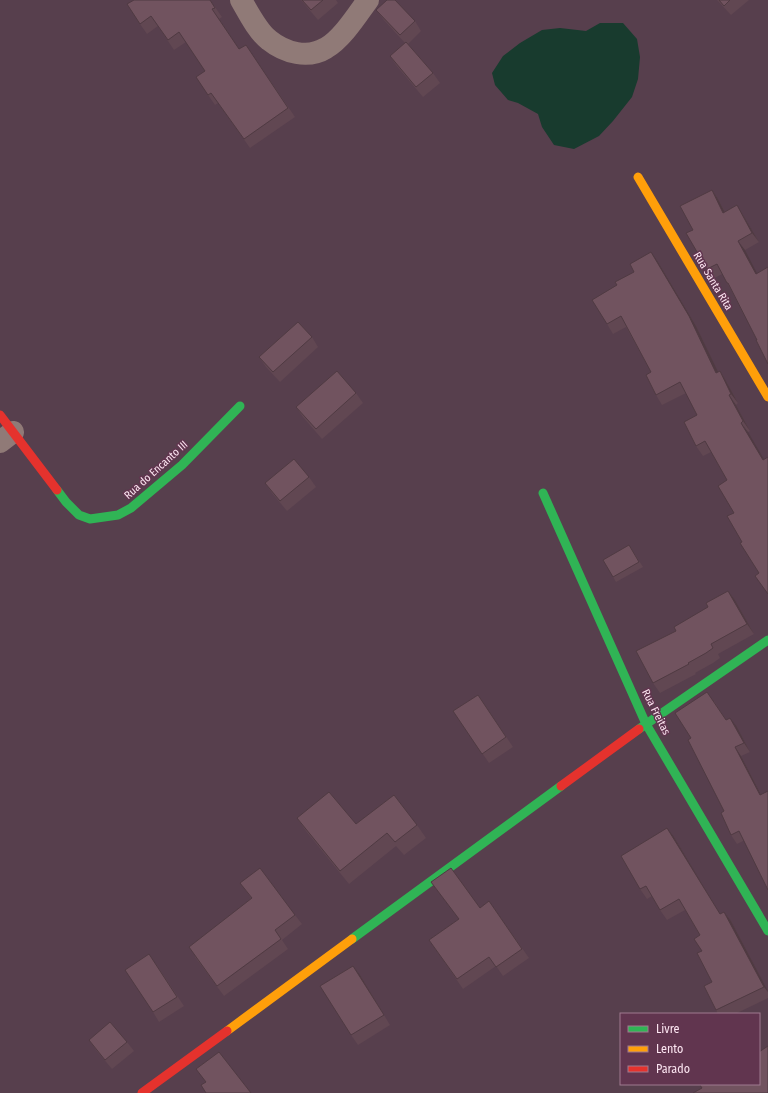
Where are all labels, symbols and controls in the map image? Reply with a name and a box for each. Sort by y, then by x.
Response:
street label: Rua Santa Rita [691,250,735,312]
street label: Rua do Encanto III [122,438,190,502]
street label: Rua Freitas [639,687,673,737]
legend [620,1013,760,1085]
text: Livre [656,1022,680,1036]
text: Lento [656,1042,683,1056]
text: Parado [656,1062,690,1076]

